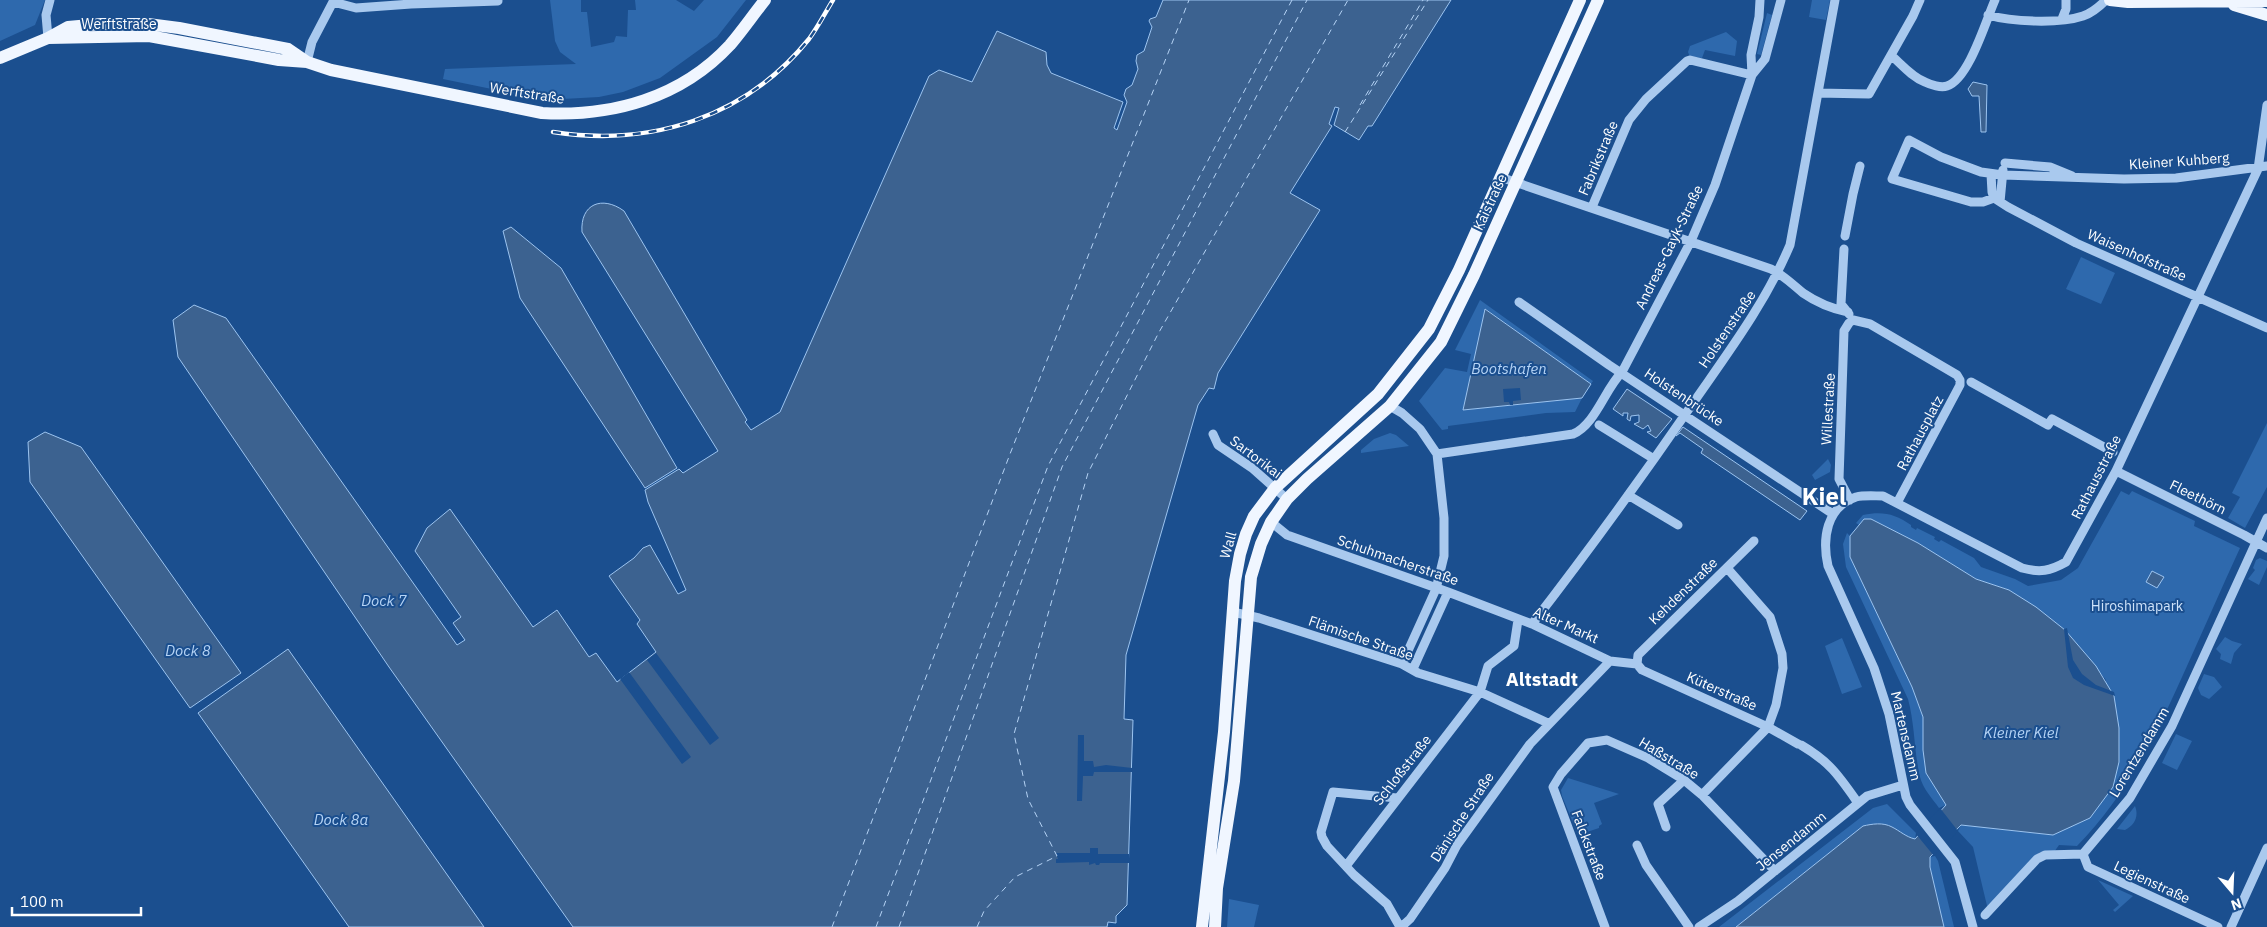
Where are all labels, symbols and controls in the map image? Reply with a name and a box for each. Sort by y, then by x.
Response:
street label: Werftstraße [81,15,157,33]
street label: Werftstraße [488,78,566,108]
street label: Fabrikstraße [1574,118,1622,198]
street label: Kleiner Kuhberg [2128,148,2230,173]
street label: Kaistraße [1469,171,1511,233]
street label: Andreas-Gayk-Straße [1631,182,1707,312]
street label: Waisenhofstraße [2085,225,2190,285]
street label: Holstenstraße [1694,287,1760,371]
water label: Bootshafen [1471,359,1547,378]
street label: Holstenbrücke [1641,364,1727,430]
street label: Willestraße [1817,372,1839,445]
street label: Rathausplatz [1893,392,1947,474]
street label: Sartorikai [1226,432,1286,482]
street label: Rathausstraße [2067,432,2125,522]
street label: Fleethörn [2167,476,2229,518]
district label: Kiel [1802,480,1846,512]
street label: Wall [1216,529,1240,561]
street label: Schuhmacherstraße [1335,531,1461,589]
street label: Kehdenstraße [1645,553,1721,628]
water label: Dock 7 [361,591,408,610]
park label: Hiroshimapark [2091,597,2184,615]
street label: Alter Markt [1530,603,1602,647]
street label: Flämische Straße [1306,612,1416,664]
water label: Dock 8 [165,641,211,660]
district label: Altstadt [1506,667,1578,691]
street label: Küterstraße [1684,667,1760,715]
street label: Martensdamm [1887,689,1925,783]
street label: Lorentzendamm [2105,703,2173,801]
water label: Kleiner Kiel [1984,723,2058,742]
street label: Schloßstraße [1369,731,1435,809]
street label: Haßstraße [1636,733,1703,783]
street label: Dänische Straße [1426,768,1498,865]
street label: Falckstraße [1567,807,1611,883]
street label: Jensendamm [1752,807,1830,875]
water label: Dock 8a [314,810,368,829]
street label: Legienstraße [2111,857,2193,908]
north arrow [2207,867,2257,917]
scale bar [12,884,141,916]
text: 100 m [20,892,64,911]
text: N [2229,894,2244,914]

